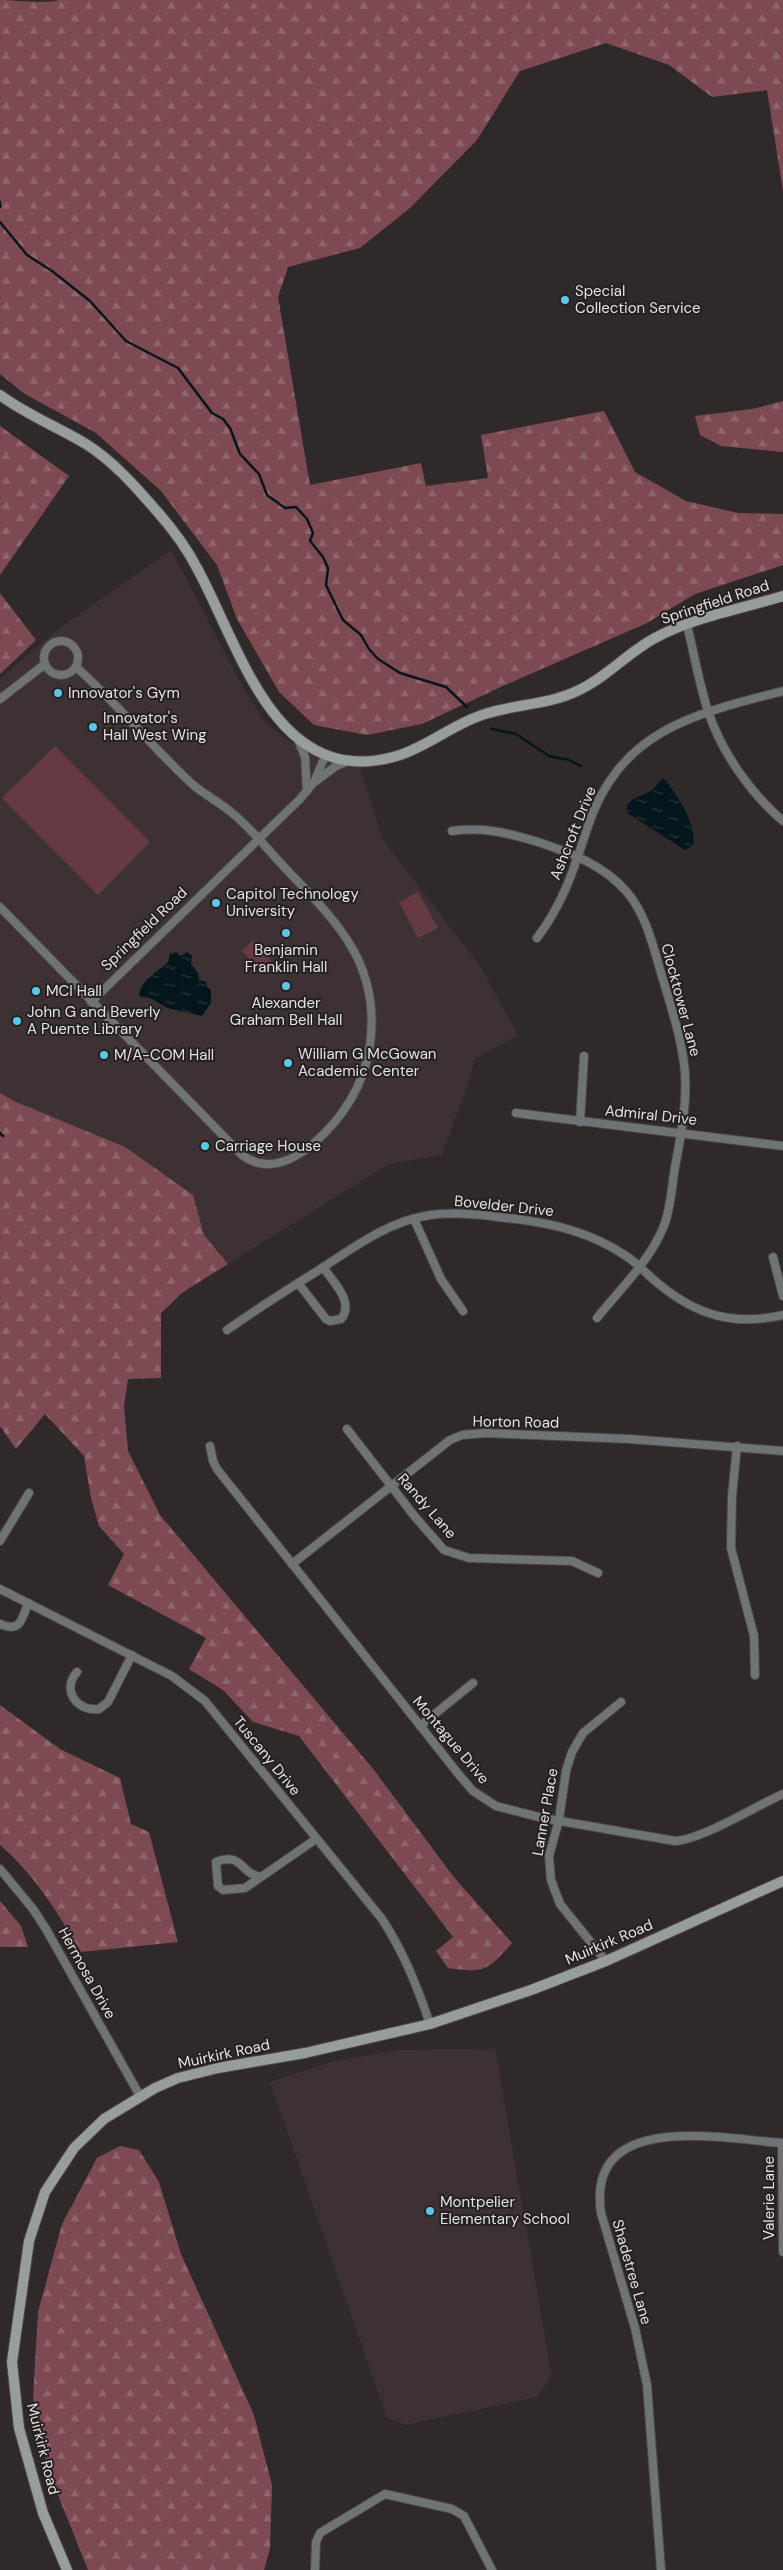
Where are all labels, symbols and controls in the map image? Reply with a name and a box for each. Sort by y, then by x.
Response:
place label: Special Collection Service [575,281,701,318]
marker: Special Collection Service [559,294,571,306]
street label: Springfield Road [658,575,772,629]
place label: Innovator's Gym [68,683,180,703]
marker: Innovator's Gym [52,687,64,699]
place label: Innovator's Hall West Wing [103,708,207,745]
marker: Innovator's Hall West Wing [87,721,99,733]
street label: Ashcroft Drive [545,783,601,883]
street label: Springfield Road [96,883,192,975]
place label: Capitol Technology University [226,884,359,921]
marker: Capitol Technology University [210,897,222,909]
marker: Benjamin Franklin Hall [280,927,292,939]
place label: Benjamin Franklin Hall [245,940,327,977]
street label: Clocktower Lane [656,941,706,1059]
marker: Alexander Graham Bell Hall [280,980,292,992]
place label: MCI Hall [46,981,102,1001]
marker: MCI Hall [30,985,42,997]
place label: Alexander Graham Bell Hall [230,993,342,1030]
place label: John G and Beverly A Puente Library [27,1002,161,1039]
marker: John G and Beverly A Puente Library [11,1015,23,1027]
place label: William G McGowan Academic Center [298,1044,436,1081]
place label: M/A-COM Hall [114,1045,214,1065]
marker: M/A-COM Hall [98,1049,110,1061]
marker: William G McGowan Academic Center [282,1057,294,1069]
street label: Admiral Drive [604,1100,698,1130]
place label: Carriage House [215,1136,321,1156]
marker: Carriage House [199,1140,211,1152]
street label: Bovelder Drive [453,1191,555,1221]
street label: Horton Road [472,1411,560,1433]
street label: Randy Lane [393,1469,461,1543]
street label: Montague Drive [408,1692,494,1788]
street label: Tuscany Drive [229,1712,305,1800]
street label: Lanner Place [527,1767,563,1857]
street label: Muirkirk Road [562,1915,656,1969]
street label: Hermosa Drive [54,1924,120,2022]
street label: Muirkirk Road [176,2034,272,2074]
street label: Valerie Lane [759,2156,779,2240]
place label: Montpelier Elementary School [440,2192,570,2229]
marker: Montpelier Elementary School [424,2205,436,2217]
street label: Shadetree Lane [607,2217,657,2327]
street label: Muirkirk Road [22,2401,64,2497]

